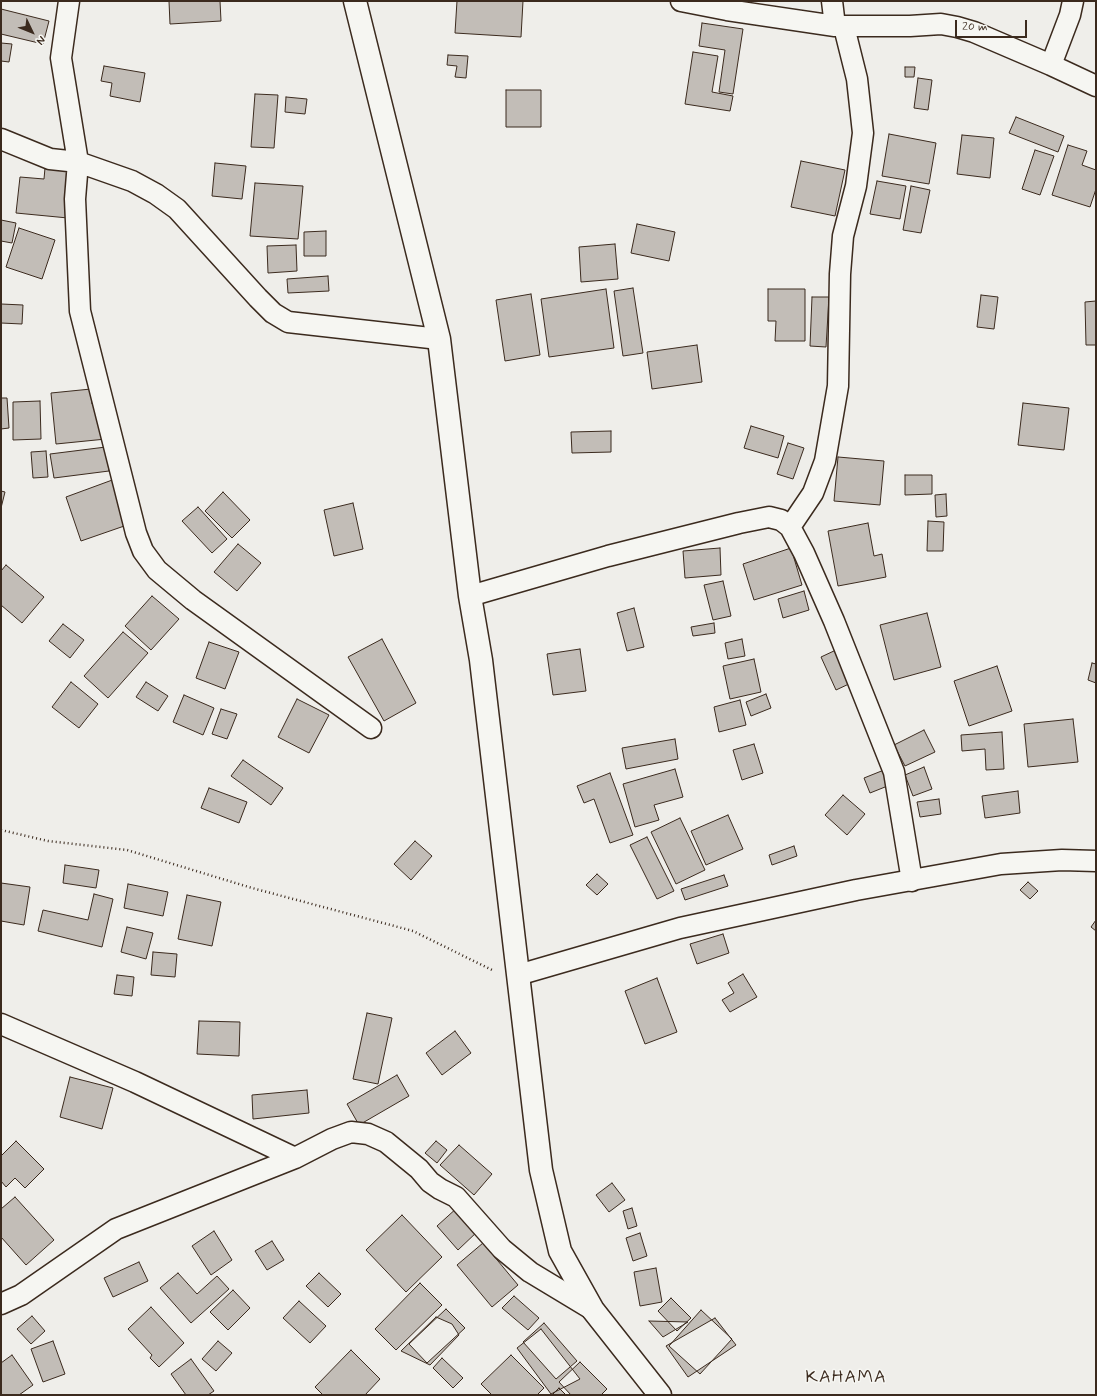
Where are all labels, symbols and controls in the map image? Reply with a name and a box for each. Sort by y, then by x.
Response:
north arrow [12,12,52,52]
scale bar [957,12,1029,38]
text: 20 m [962,19,988,35]
text: N [33,33,48,48]
district label: KAHAMA [807,1367,885,1389]

